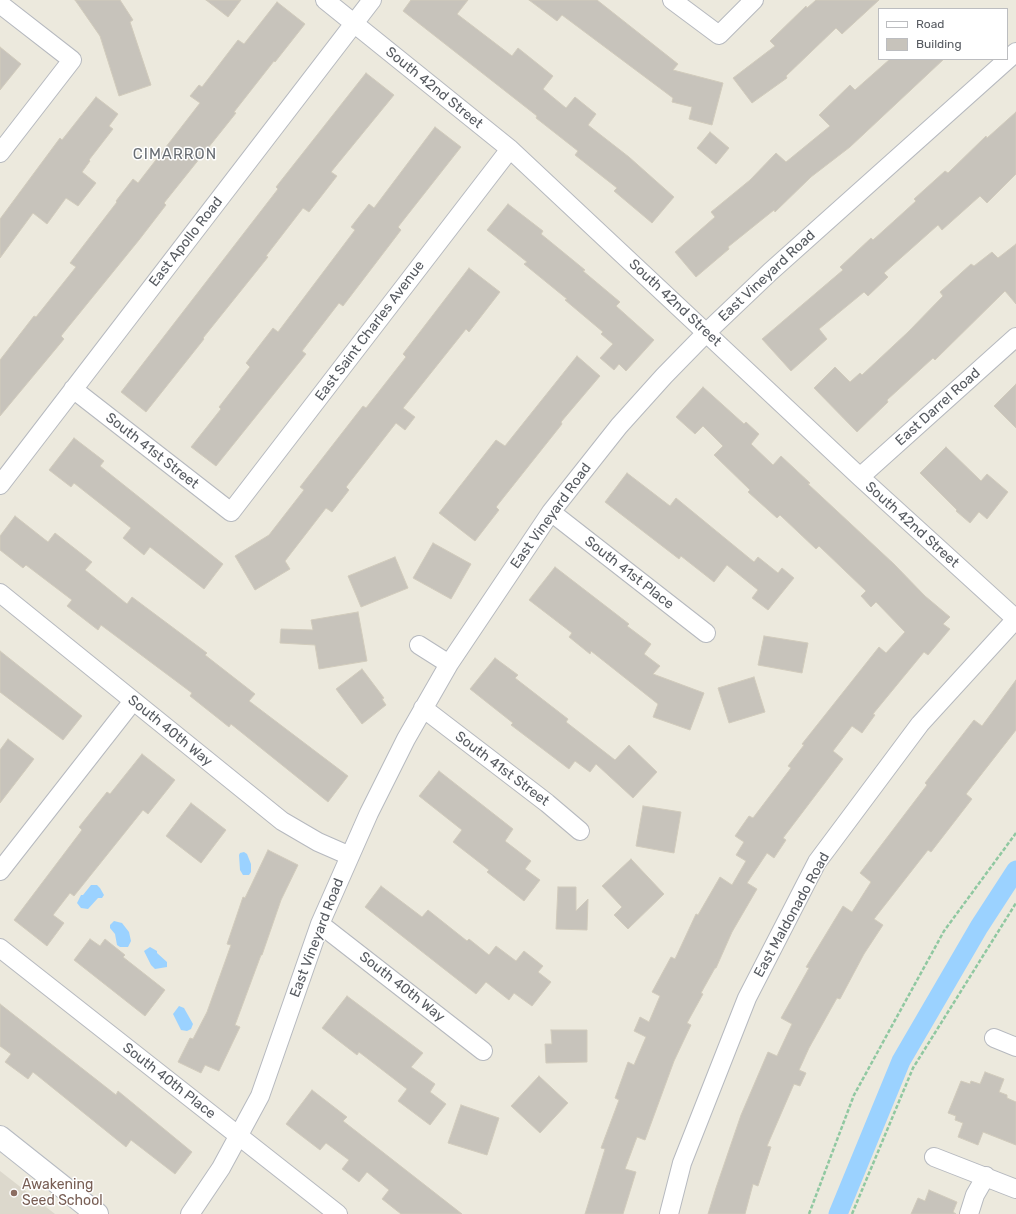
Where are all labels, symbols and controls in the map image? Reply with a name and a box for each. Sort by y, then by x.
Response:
legend [878,8,1008,60]
text: Road [916,17,944,31]
text: Building [916,37,962,51]
street label: South 42nd Street [382,44,486,132]
district label: CIMARRON [133,146,217,164]
street label: East Apollo Road [146,194,226,290]
street label: East Vineyard Road [715,227,819,325]
street label: South 42nd Street [625,256,725,350]
street label: East Saint Charles Avenue [312,258,428,404]
street label: East Darrel Road [892,365,984,449]
street label: South 41st Street [102,409,202,493]
street label: East Vineyard Road [507,460,595,572]
street label: South 42nd Street [862,479,962,571]
street label: South 41st Place [581,533,677,613]
street label: South 40th Way [124,692,216,770]
street label: South 41st Street [452,728,552,810]
street label: East Maldonado Road [751,850,833,980]
street label: East Vineyard Road [287,876,347,1000]
street label: South 40th Way [356,948,448,1026]
street label: South 40th Place [119,1040,219,1122]
place label: Awakening Seed School [22,1177,103,1210]
marker: Awakening Seed School [9,1188,19,1198]

